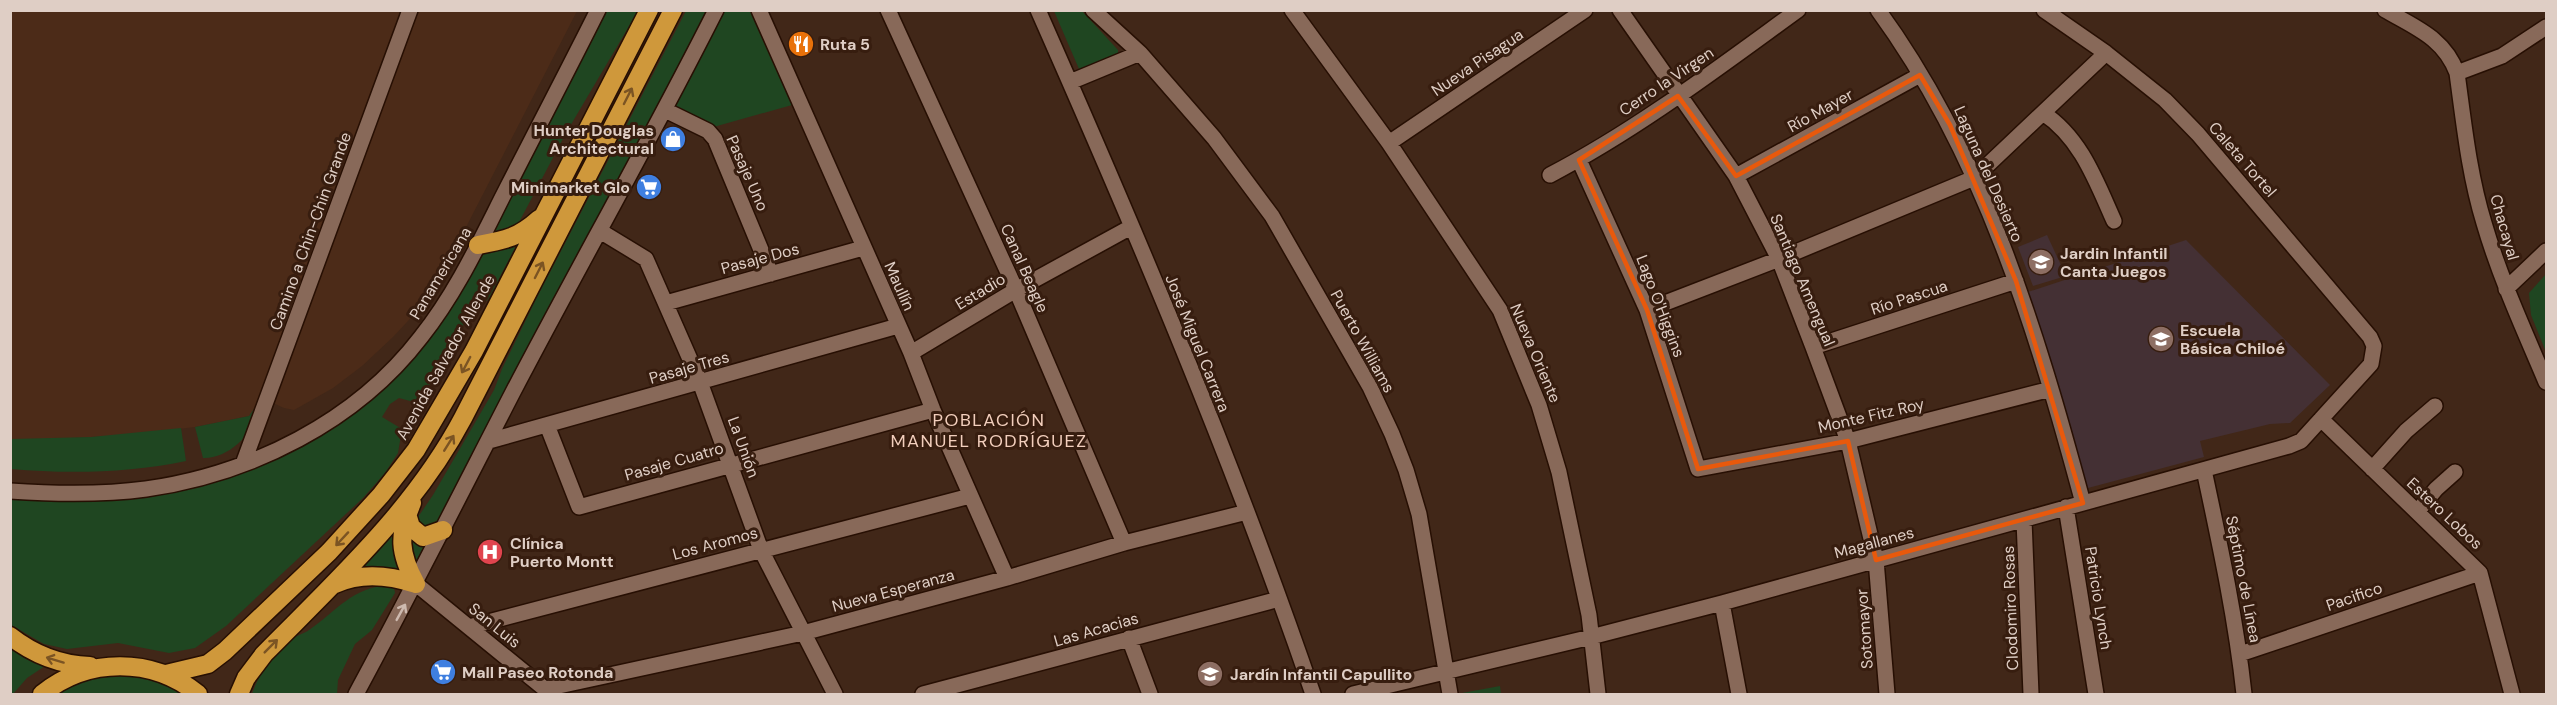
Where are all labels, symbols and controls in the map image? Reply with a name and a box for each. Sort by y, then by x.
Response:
street label: Nueva Pisagua [1427,24,1527,101]
restaurant icon: Ruta 5 [786,29,816,59]
place label: Ruta 5 [820,34,870,55]
street label: Cerro la Virgen [1615,42,1718,121]
street label: Río Mayer [1784,84,1857,137]
one-way arrow [623,88,634,106]
street label: Laguna del Desierto [1949,103,2028,246]
street label: Caleta Tortel [2204,117,2281,201]
place label: Hunter Douglas Architectural [534,120,654,159]
shop icon: Hunter Douglas Architectural [658,124,688,154]
street label: Camino a Chin-Chin Grande [265,129,356,333]
street label: Pasaje Uno [722,132,774,214]
supermarket icon: Minimarket Glo [634,172,664,202]
place label: Minimarket Glo [511,177,630,198]
street label: Chacayal [2485,192,2524,263]
street label: Santiago Amengual [1765,211,1840,350]
street label: Canal Beagle [996,221,1053,316]
street label: Panamericana [405,223,476,323]
street label: Pasaje Dos [719,238,802,279]
place label: Jardin Infantil Canta Juegos [2060,243,2168,282]
school or university icon: Jardin Infantil Canta Juegos [2026,247,2056,277]
street label: Lago O'Higgins [1631,252,1690,360]
street label: Maullín [880,259,920,314]
one-way arrow [533,262,545,279]
street label: Estadio [951,268,1009,315]
street label: Avenida Salvador Allende [391,271,500,444]
street label: José Miguel Carrera [1160,271,1235,415]
street label: Río Pascua [1868,275,1950,320]
street label: Puerto Williams [1326,286,1400,396]
street label: Nueva Oriente [1505,301,1566,406]
place label: Escuela Básica Chiloé [2180,320,2285,359]
school or university icon: Escuela Básica Chiloé [2146,324,2176,354]
street label: Pasaje Tres [647,346,732,389]
one-way arrow [460,356,471,374]
street label: Monte Fitz Roy [1816,393,1926,438]
district label: POBLACIÓN MANUEL RODRÍGUEZ [890,408,1088,453]
street label: La Unión [723,414,764,481]
one-way arrow [443,435,455,452]
street label: Pasaje Cuatro [622,437,726,486]
street label: Estero Lobos [2402,473,2487,554]
street label: Séptimo de Línea [2221,514,2266,644]
street label: Los Aromos [670,522,760,565]
street label: Magallanes [1832,522,1916,563]
one-way arrow [334,531,349,546]
place label: Clínica Puerto Montt [510,533,614,572]
hospital icon: Clínica Puerto Montt [475,537,505,567]
street label: Clodomiro Rosas [1998,545,2023,671]
street label: Patricio Lynch [2080,545,2117,651]
street label: Nueva Esperanza [830,564,957,617]
street label: Pacifico [2323,577,2385,616]
street label: Sotomayor [1851,588,1878,670]
street label: San Luis [464,598,525,653]
one-way arrow [395,604,407,621]
street label: Las Acacias [1051,607,1141,652]
one-way arrow [264,639,279,654]
one-way arrow [46,653,65,664]
supermarket icon: Mall Paseo Rotonda [428,657,458,687]
school or university icon: Jardín Infantil Capullito [1195,659,1225,689]
place label: Mall Paseo Rotonda [462,662,613,683]
place label: Jardín Infantil Capullito [1230,664,1412,685]

